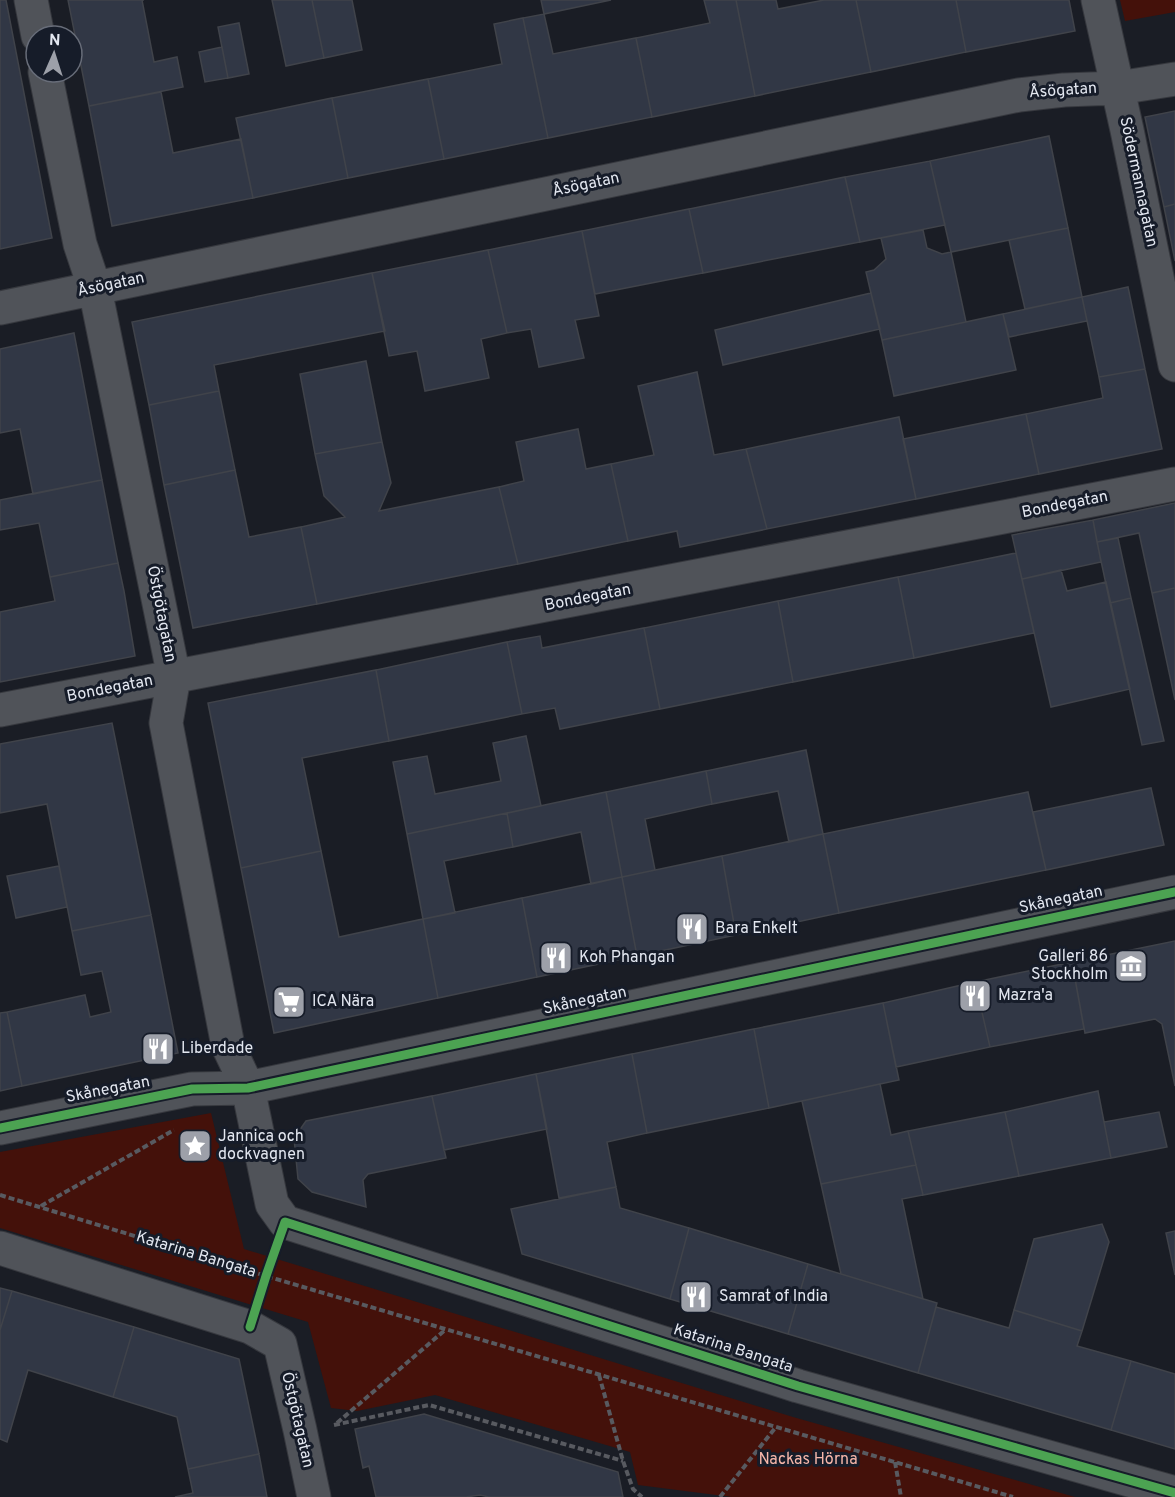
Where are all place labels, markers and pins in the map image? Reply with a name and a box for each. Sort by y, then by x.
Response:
restaurant icon: Bara Enkelt [674,911,710,947]
place label: Bara Enkelt [715,919,798,939]
restaurant icon: Koh Phangan [538,940,574,976]
place label: Galleri 86 Stockholm [1031,947,1108,985]
place label: Koh Phangan [579,948,675,968]
museum icon: Galleri 86 Stockholm [1113,948,1149,984]
restaurant icon: Mazra'a [957,978,993,1014]
supermarket icon: ICA Nära [271,984,307,1020]
place label: Mazra'a [998,986,1053,1006]
place label: ICA Nära [312,992,374,1012]
restaurant icon: Liberdade [140,1031,176,1067]
place label: Liberdade [181,1039,253,1059]
place label: Jannica och dockvagnen [218,1127,305,1165]
place icon: Jannica och dockvagnen [177,1128,213,1164]
restaurant icon: Samrat of India [678,1279,714,1315]
place label: Samrat of India [719,1287,828,1307]

